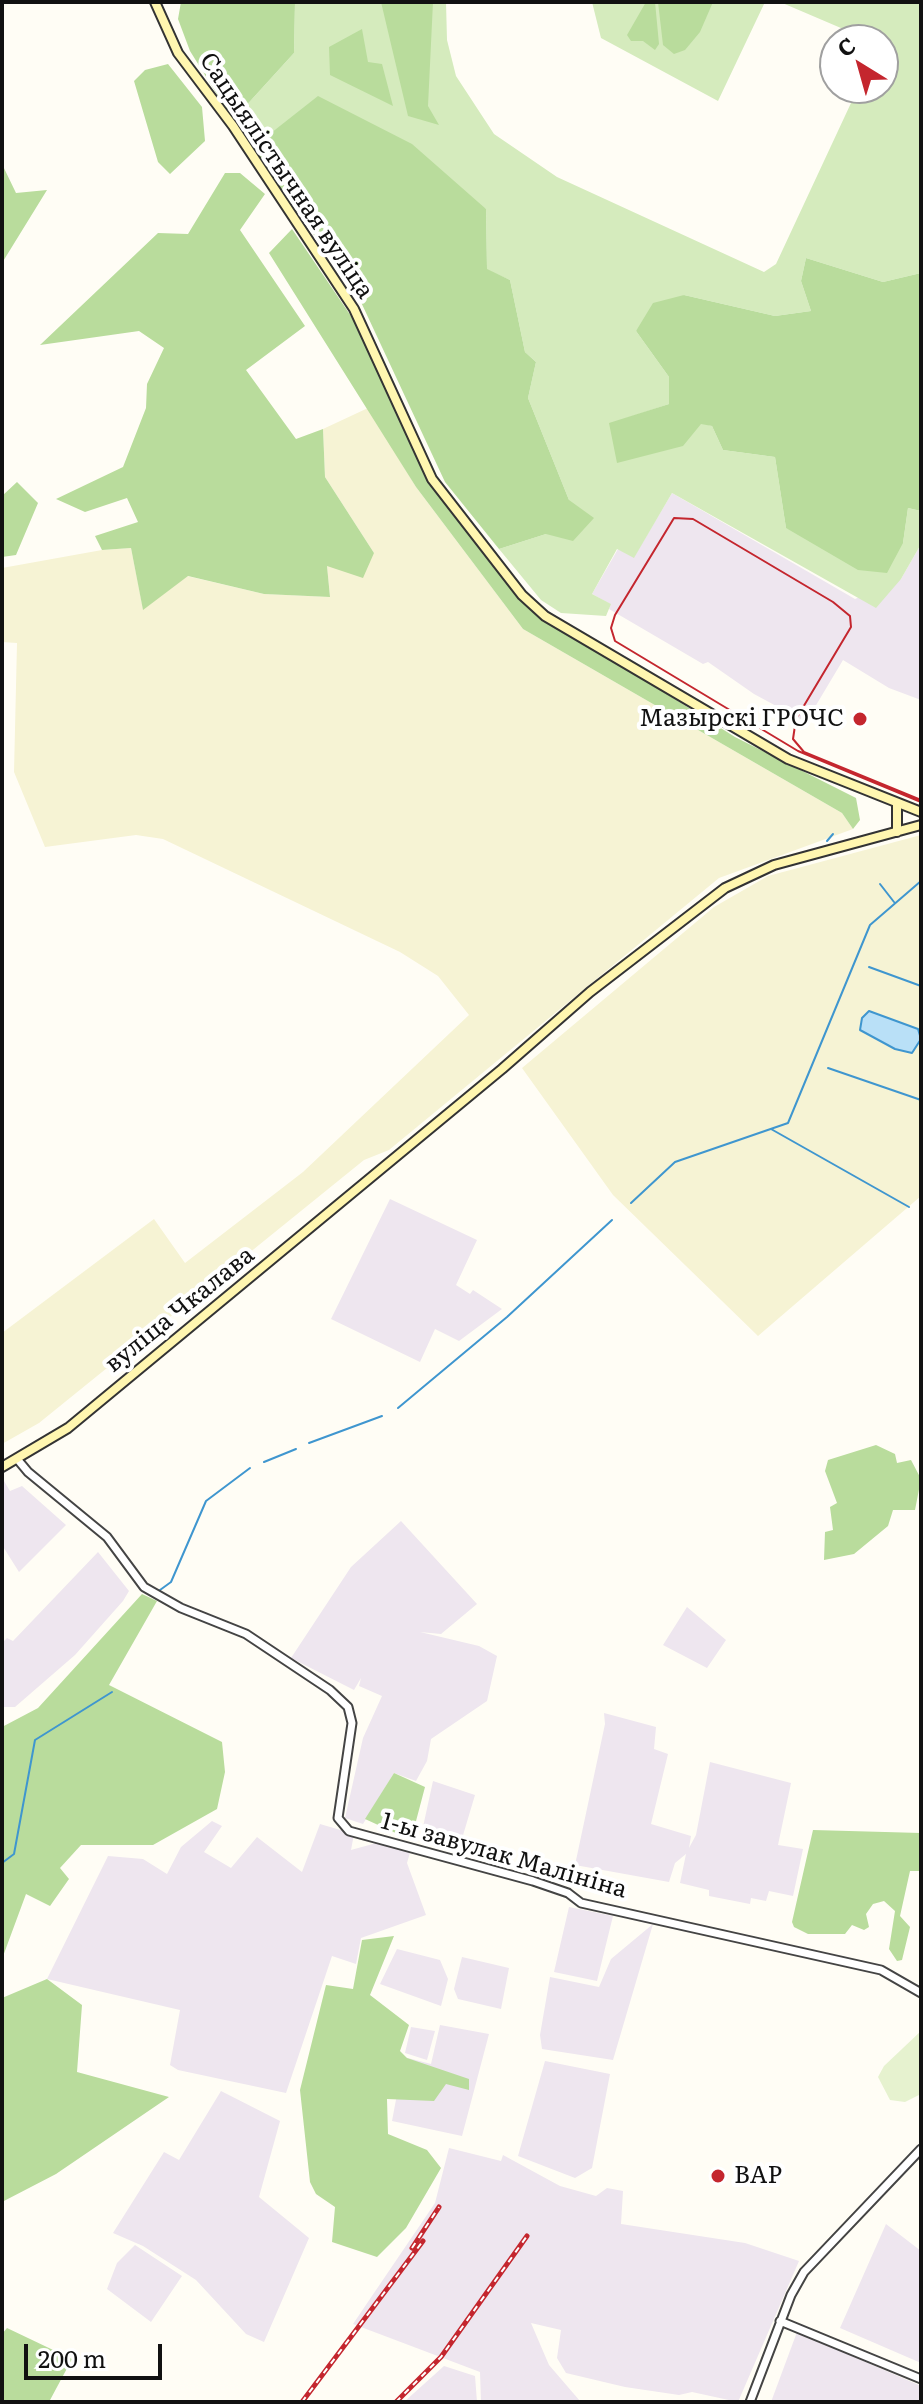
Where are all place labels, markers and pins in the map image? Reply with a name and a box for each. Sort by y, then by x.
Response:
place label: Мазырскі ГРОЧС [639,705,844,733]
marker: Мазырскі ГРОЧС [851,710,869,728]
place label: ВАР [734,2162,782,2190]
marker: ВАР [709,2167,727,2185]

